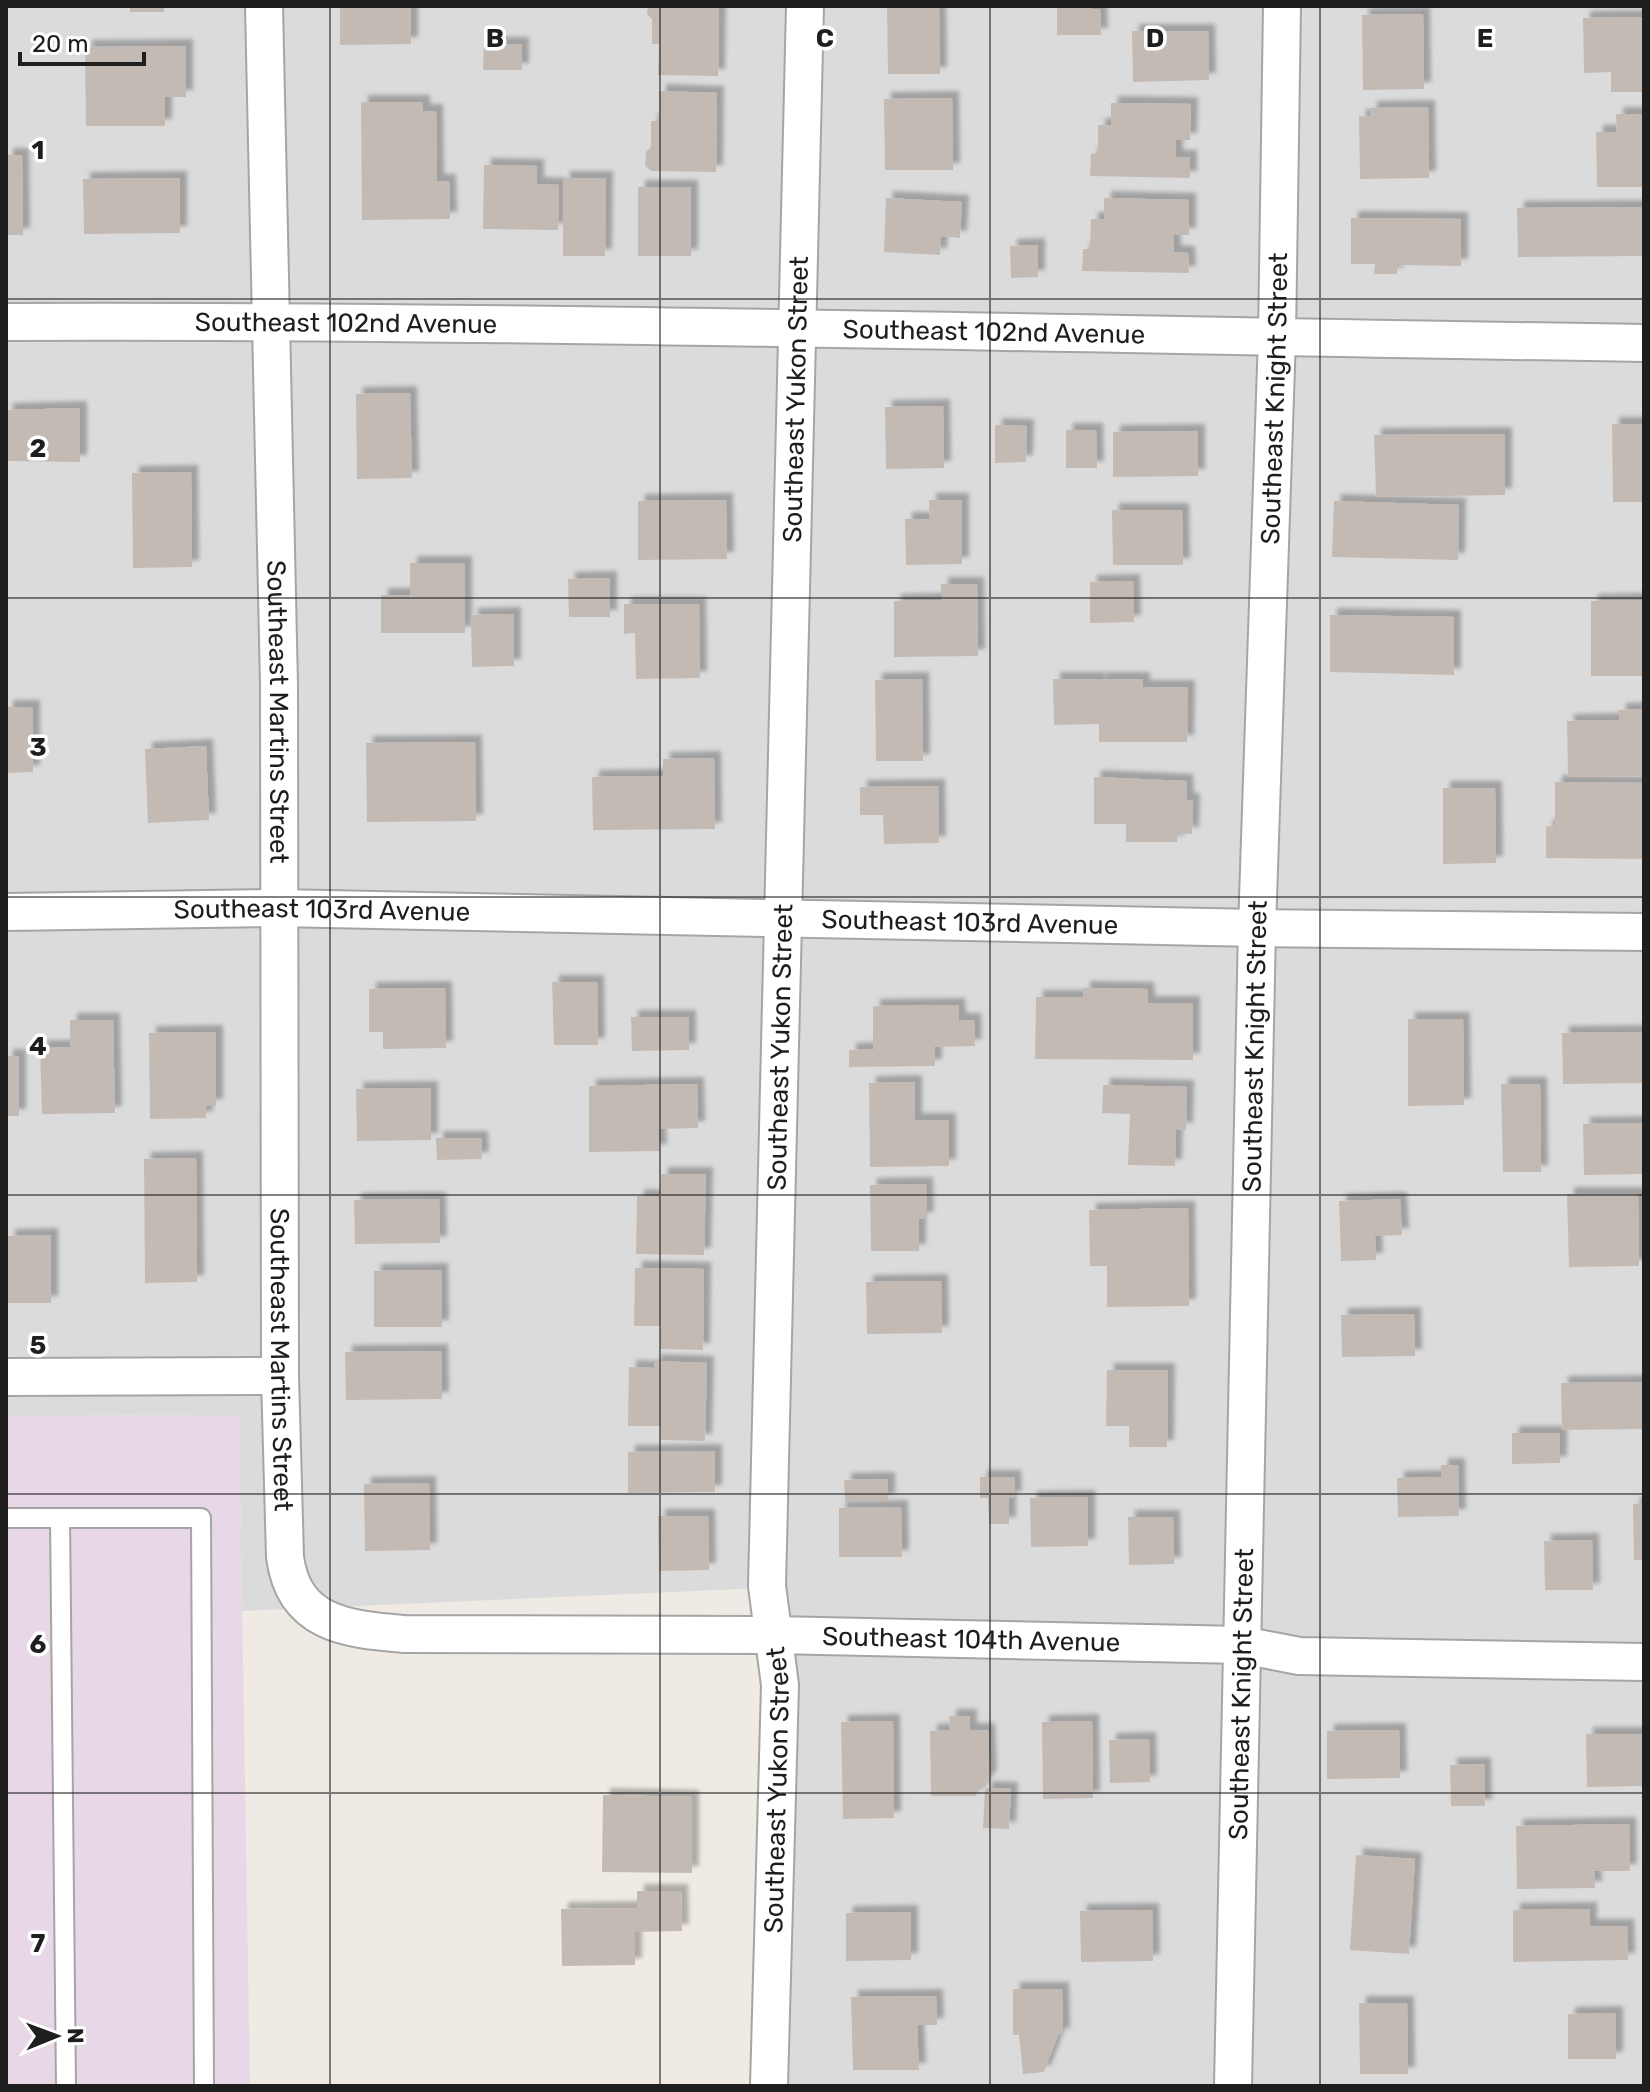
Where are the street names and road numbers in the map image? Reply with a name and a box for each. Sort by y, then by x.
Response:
street label: Southeast Knight Street [1254,252,1294,545]
street label: Southeast Yukon Street [777,256,814,543]
street label: Southeast 102nd Avenue [195,306,497,340]
street label: Southeast 102nd Avenue [842,314,1145,350]
street label: Southeast Martins Street [261,560,295,864]
street label: Southeast 103rd Avenue [173,892,471,927]
street label: Southeast Knight Street [1236,900,1273,1193]
street label: Southeast Yukon Street [761,904,799,1191]
street label: Southeast 103rd Avenue [821,904,1118,941]
street label: Southeast Martins Street [264,1208,299,1512]
street label: Southeast Knight Street [1223,1548,1260,1840]
street label: Southeast 104th Avenue [822,1621,1121,1658]
street label: Southeast Yukon Street [758,1645,796,1934]

